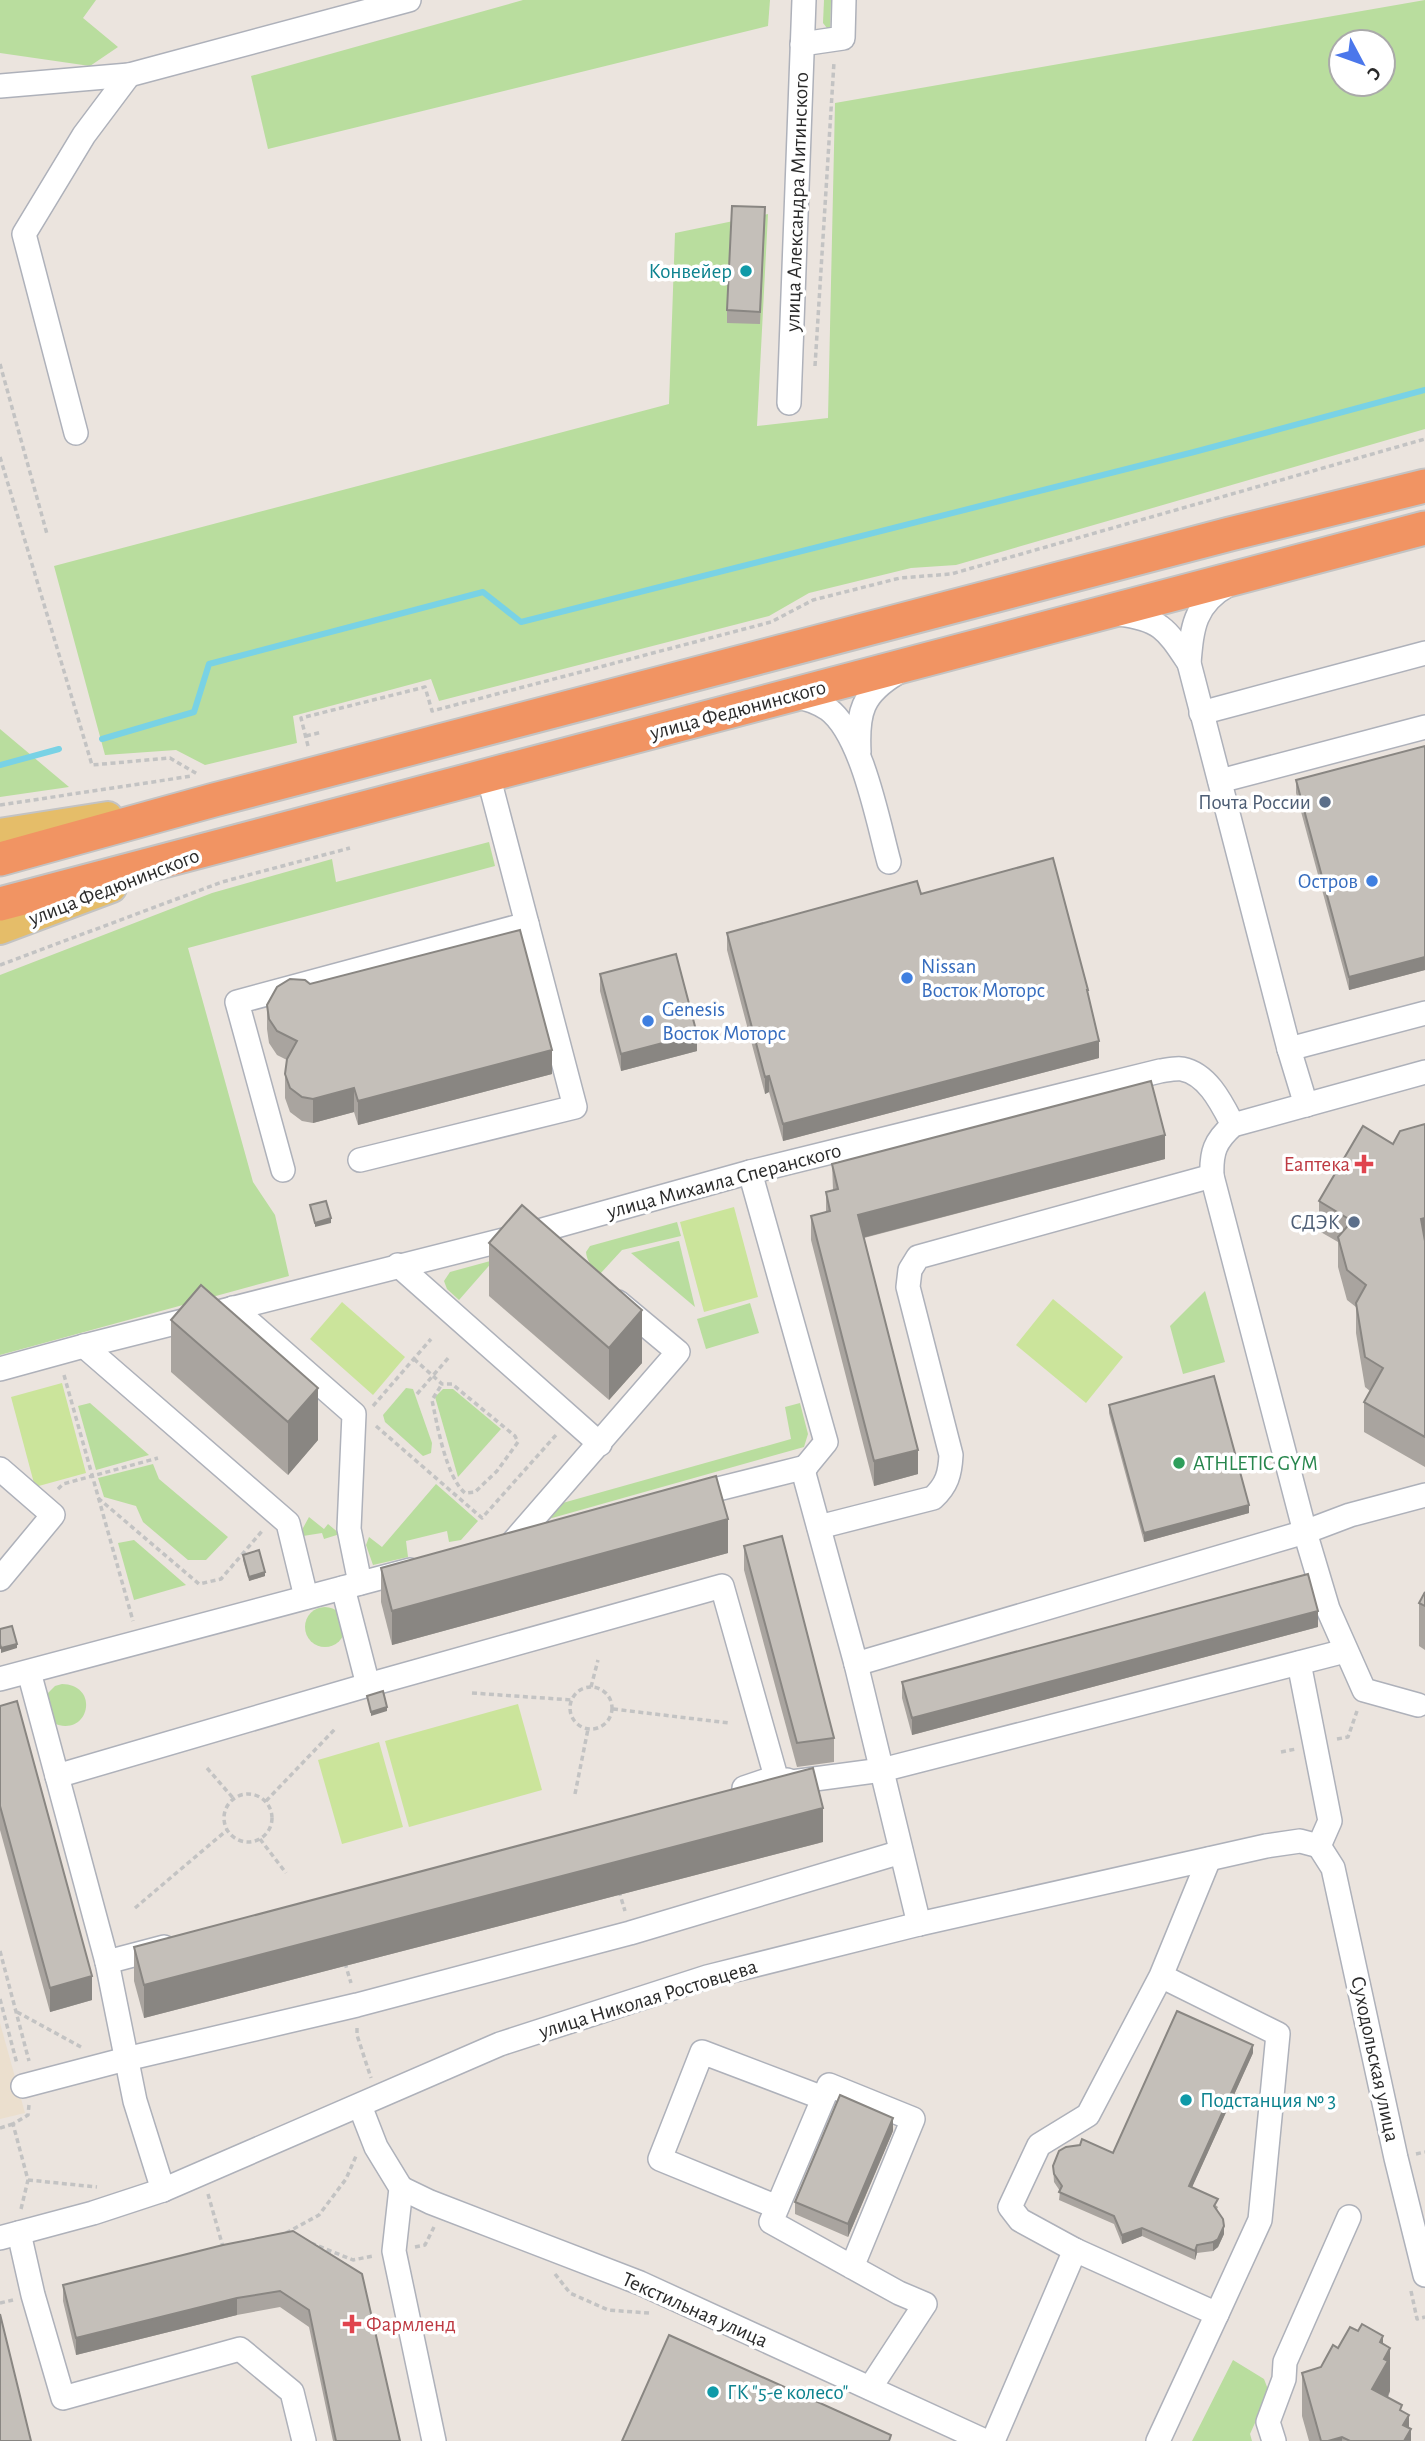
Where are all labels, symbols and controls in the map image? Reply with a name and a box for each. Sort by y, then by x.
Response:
north arrow [1327,28,1397,98]
text: С [1363,63,1384,83]
street label: улица Александра Митинского [782,72,812,333]
place label: Конвейер [648,261,732,282]
marker: Конвейер [738,263,754,279]
street label: улица Федюнинского [647,676,828,744]
place label: Почта России [1198,792,1311,813]
marker: Почта России [1317,794,1333,810]
street label: улица Федюнинского [25,845,202,930]
place label: Остров [1297,871,1358,892]
marker: Остров [1364,873,1380,889]
place label: Nissan Восток Моторс [921,956,1045,1001]
marker: Nissan Восток Моторс [899,970,915,986]
place label: Genesis Восток Моторс [662,999,786,1044]
marker: Genesis Восток Моторс [640,1013,656,1029]
street label: улица Михаила Сперанского [604,1140,843,1223]
place label: Еаптека [1283,1154,1350,1175]
marker: Еаптека [1356,1156,1372,1172]
place label: СДЭК [1290,1212,1340,1233]
marker: СДЭК [1346,1214,1362,1230]
place label: ATHLETIC GYM [1193,1453,1318,1474]
marker: ATHLETIC GYM [1171,1455,1187,1471]
street label: улица Николая Ростовцева [535,1956,760,2043]
street label: Суходольская улица [1347,1974,1403,2144]
place label: Подстанция № 3 [1200,2090,1336,2111]
marker: Подстанция № 3 [1178,2092,1194,2108]
street label: Текстильная улица [619,2269,771,2352]
place label: Фармленд [366,2314,456,2335]
marker: Фармленд [344,2316,360,2332]
place label: ГК "5-е колесо" [727,2382,848,2403]
marker: ГК "5-е колесо" [705,2384,721,2400]

